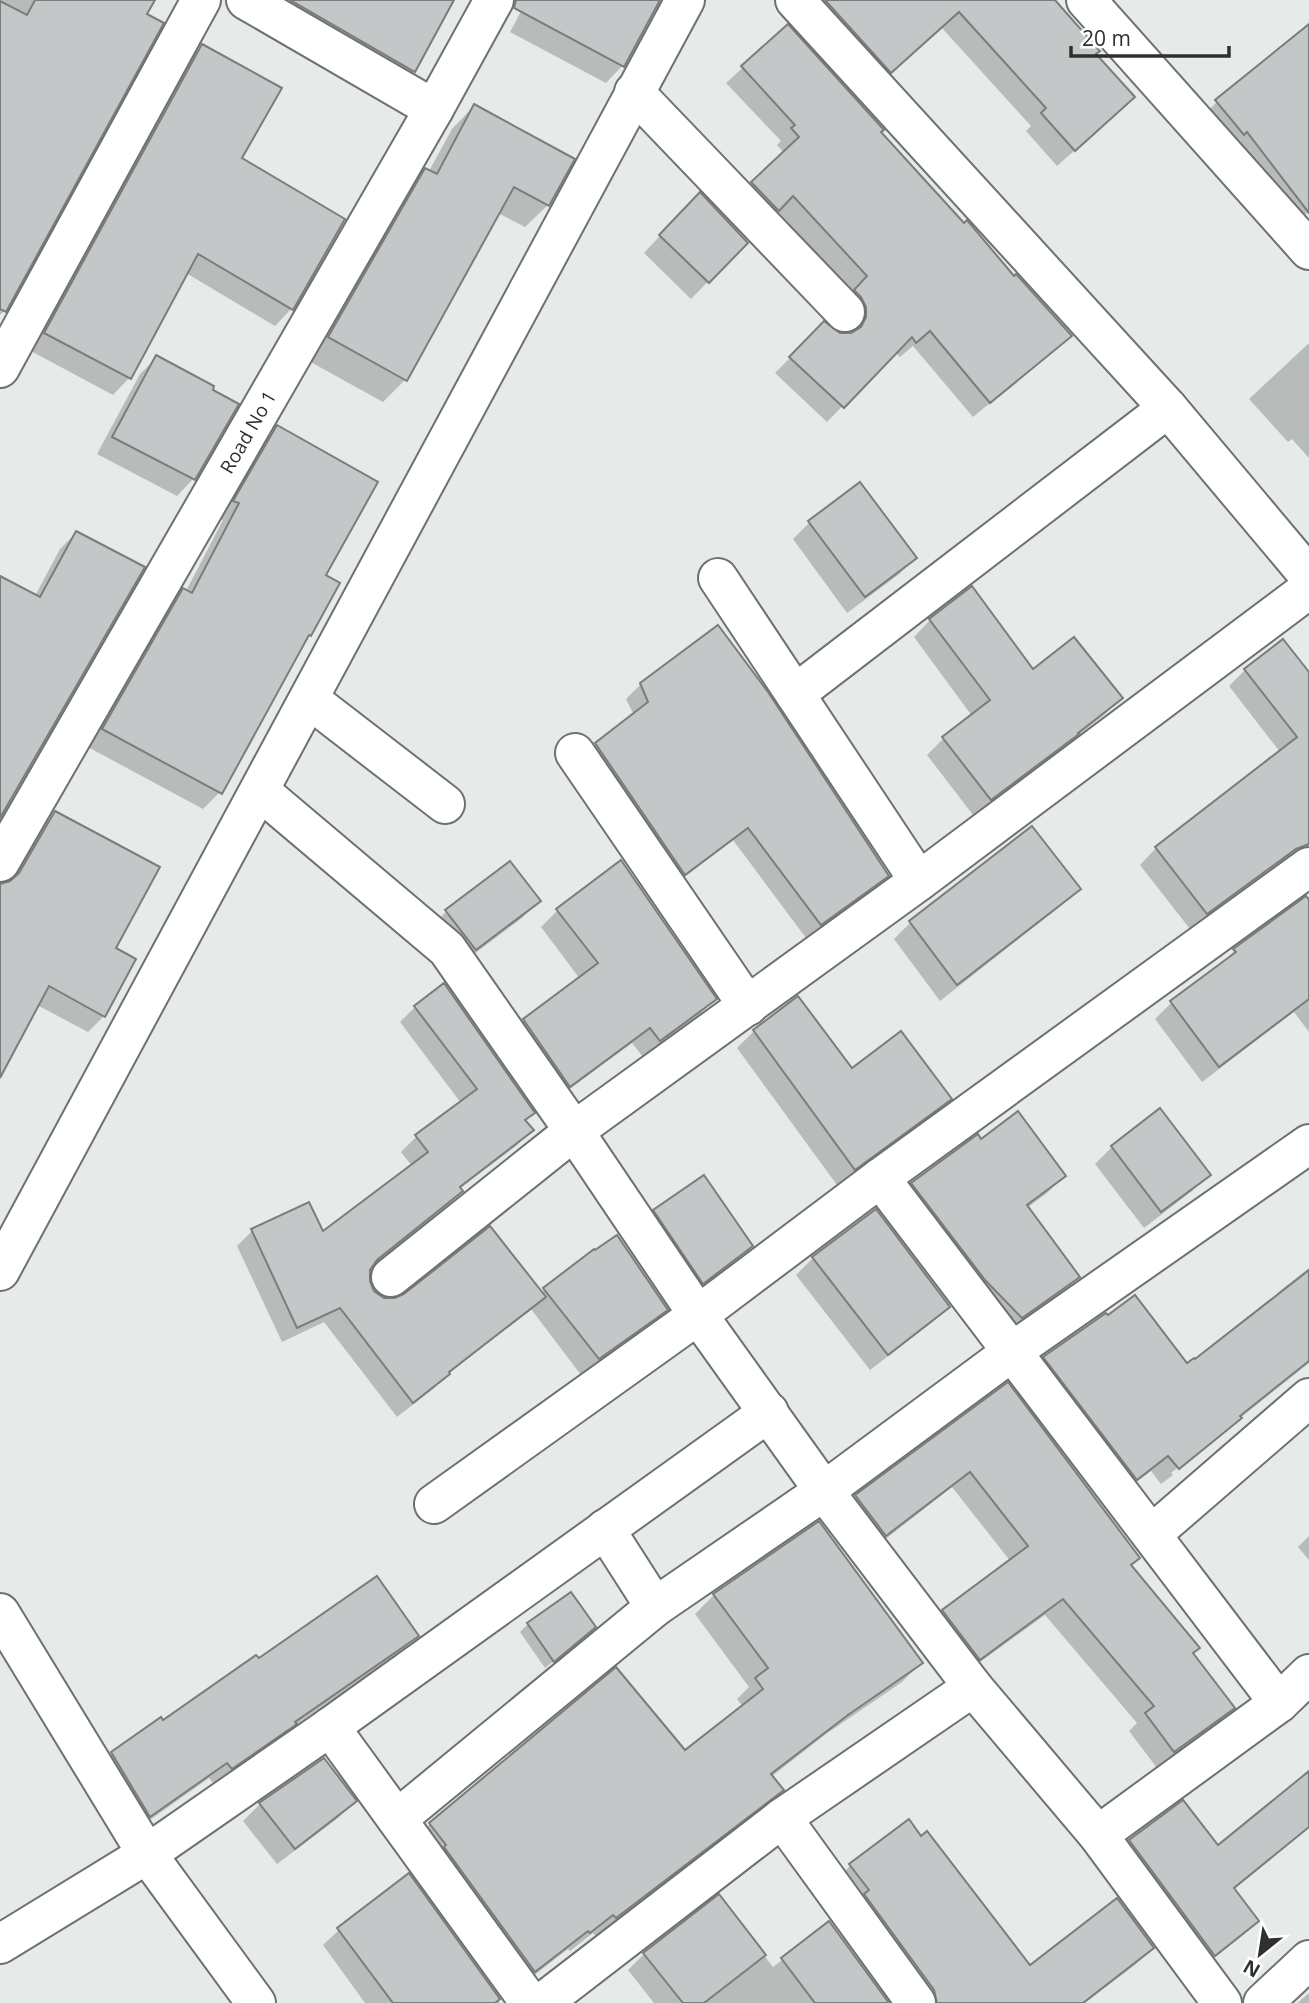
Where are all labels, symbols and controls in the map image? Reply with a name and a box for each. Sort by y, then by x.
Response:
scale bar [1071,14,1228,58]
text: 20 m [1082,24,1131,52]
street label: Road No 1 [214,386,282,478]
north arrow [1225,1919,1295,1989]
text: N [1238,1954,1265,1984]

